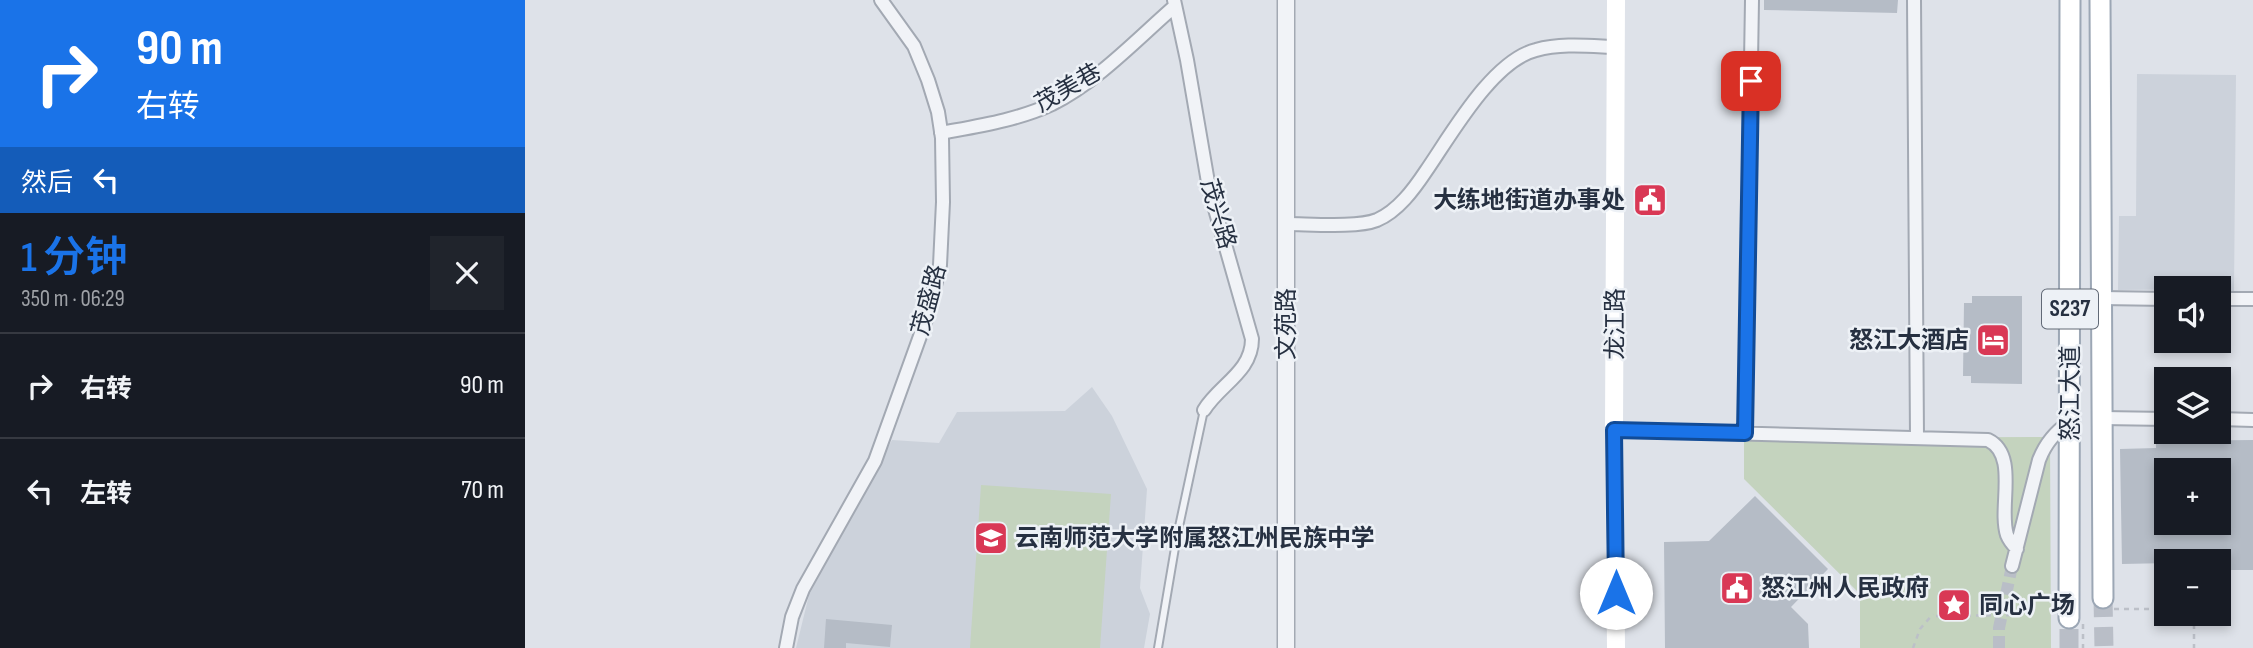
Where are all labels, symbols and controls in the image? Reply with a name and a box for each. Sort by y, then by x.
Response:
text: 90 m [136,20,223,79]
icon: right [21,28,112,119]
pin [1721,51,1781,111]
street label: 茂美巷 [1030,57,1106,119]
icon: arrive [1732,62,1770,100]
text: 右转 [136,88,200,127]
icon: left [87,161,125,199]
text: 然后 [21,168,73,199]
street label: 茂兴路 [1194,175,1242,253]
public building icon: 大练地街道办事处 [1631,181,1669,219]
place label: 大练地街道办事处 [1433,186,1625,215]
text: 1 分钟 [21,233,127,284]
button: close [430,236,504,310]
street label: 茂盛路 [906,261,952,339]
map controls [2154,276,2231,626]
button: sound [2154,276,2231,353]
text: 350 m · 06:29 [21,285,125,313]
street label: 文苑路 [1272,288,1301,360]
street label: 龙江路 [1601,288,1630,360]
road number: S237 [2042,290,2098,328]
hotel icon: 怒江大酒店 [1974,321,2012,359]
place label: 怒江大酒店 [1849,326,1969,355]
street label: 怒江大道 [2056,345,2085,441]
icon: right [21,367,59,405]
button: layers [2154,367,2231,444]
text: 90 m [460,370,504,401]
text: 右转 [80,374,132,405]
button: + [2154,458,2231,535]
icon: left [21,472,59,510]
text: 70 m [461,475,504,506]
text: 左转 [80,479,132,510]
school or university icon: 云南师范大学附属怒江州民族中学 [972,519,1010,557]
place label: 云南师范大学附属怒江州民族中学 [1015,524,1375,553]
button: − [2154,549,2231,626]
position arrow [1579,556,1653,630]
public building icon: 怒江州人民政府 [1718,569,1756,607]
place label: 怒江州人民政府 [1761,574,1929,603]
place icon: 同心广场 [1935,586,1973,624]
place label: 同心广场 [1979,591,2075,620]

